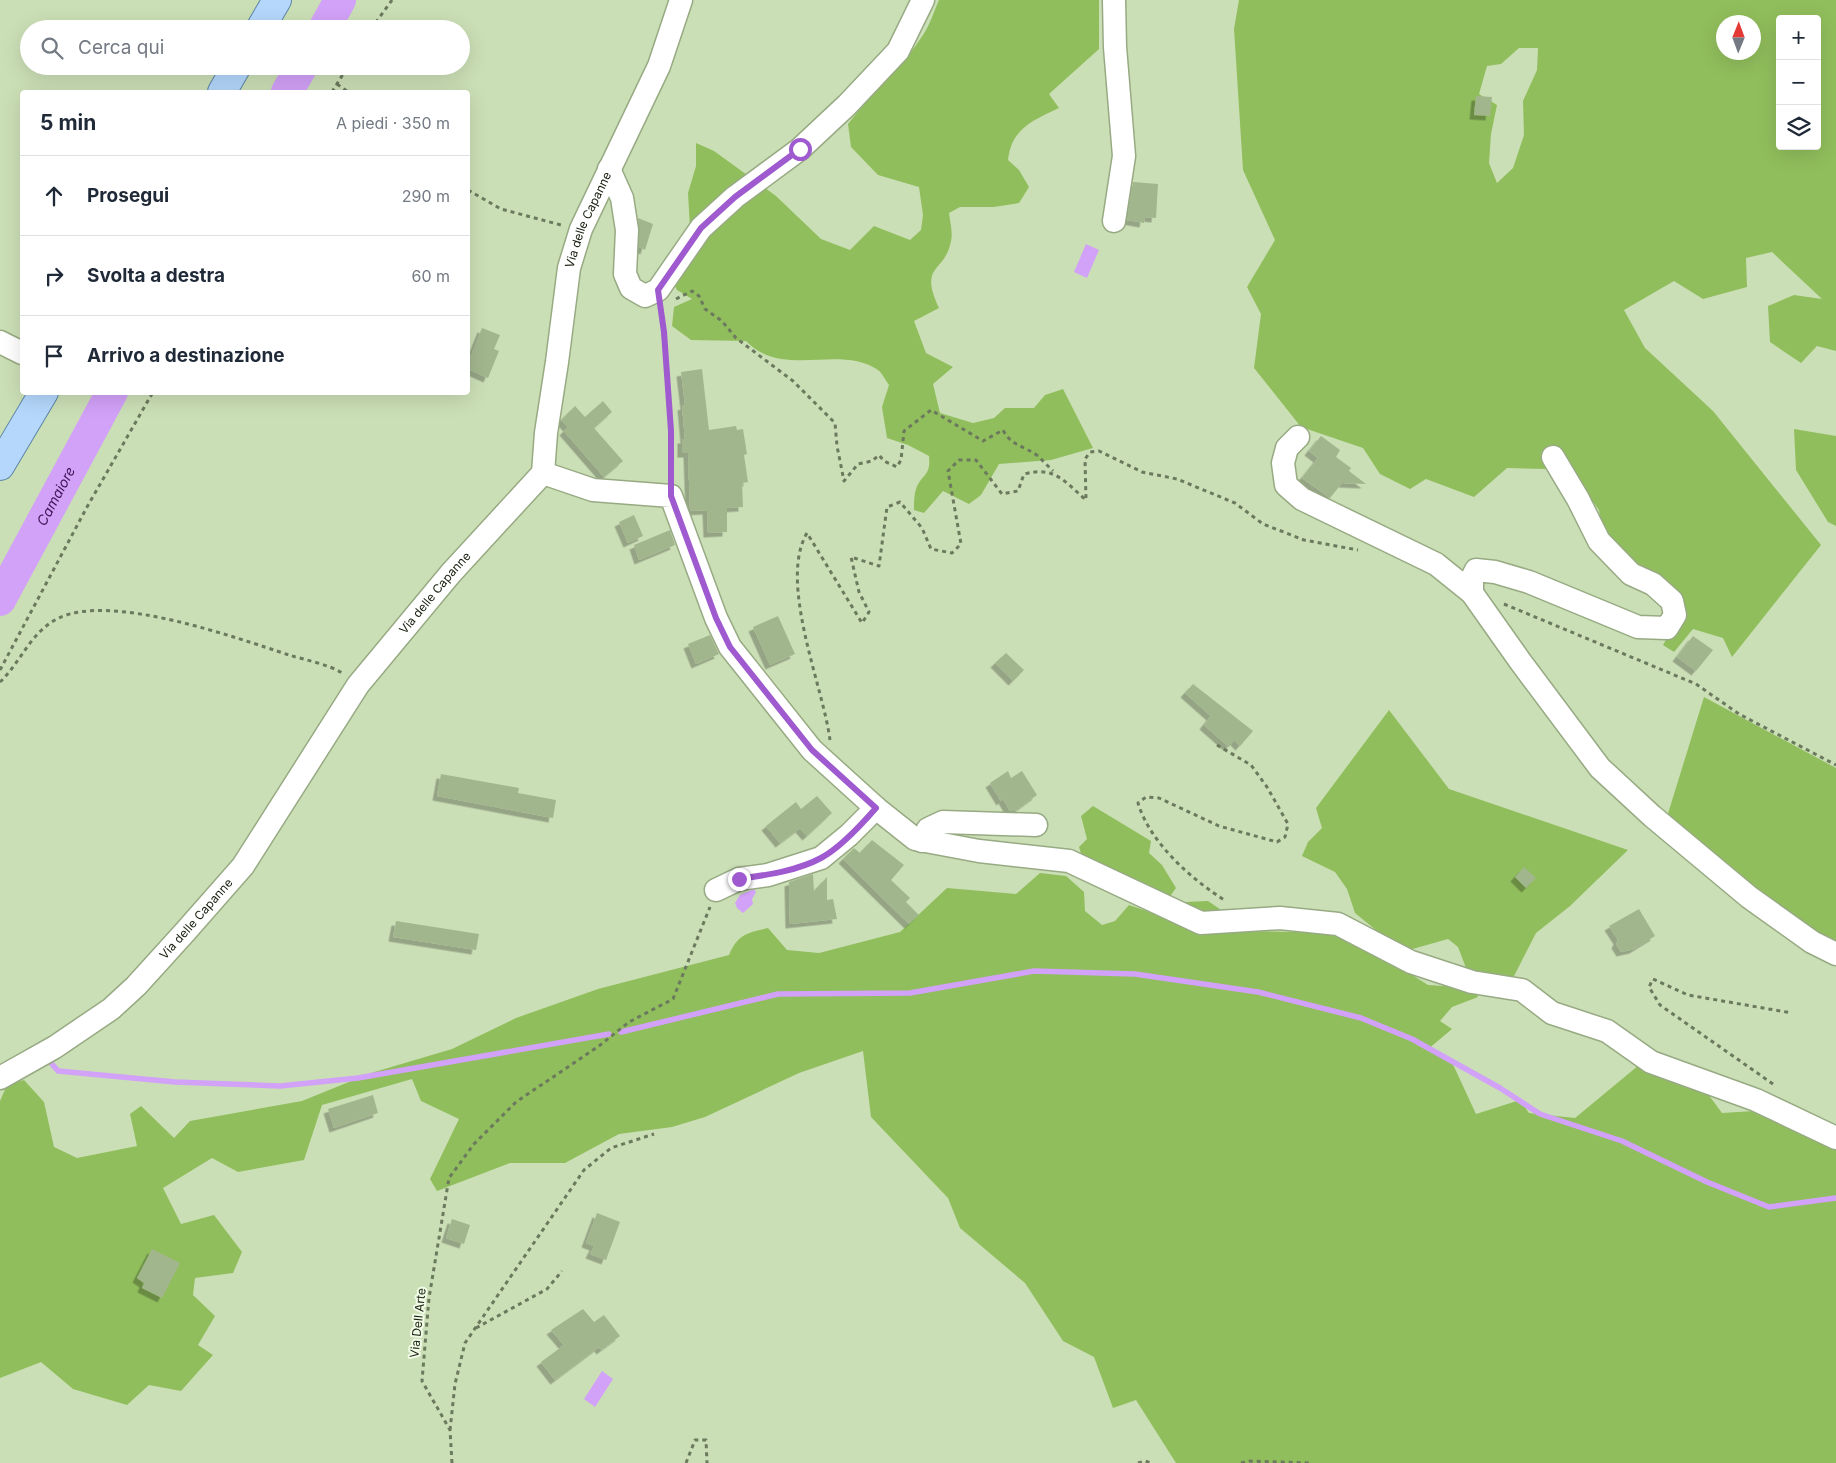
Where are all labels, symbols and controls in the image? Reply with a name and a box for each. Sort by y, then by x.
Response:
north arrow [1716,15,1761,60]
map controls [1776,15,1821,150]
button: + [1776,15,1821,60]
search box [20,20,470,75]
icon: search [38,34,66,62]
text: Cerca qui [78,36,164,59]
button: − [1776,60,1821,105]
button: layers [1776,105,1821,150]
text: 5 min [40,110,96,135]
text: A piedi · 350 m [336,113,450,133]
route start [789,138,812,161]
street label: Via delle Capanne [561,169,614,270]
icon: ahead [40,182,68,210]
text: Prosegui [87,184,169,207]
text: 290 m [402,186,450,206]
icon: right [40,262,68,290]
text: Svolta a destra [87,264,225,287]
text: 60 m [411,266,450,286]
icon: arrive [40,342,68,370]
text: Arrivo a destinazione [87,344,285,367]
water label: Camaiore [33,463,78,528]
street label: Via delle Capanne [396,549,474,637]
route end [728,868,751,891]
street label: Via delle Capanne [156,875,236,962]
street label: Via Dell Arte [406,1287,429,1359]

